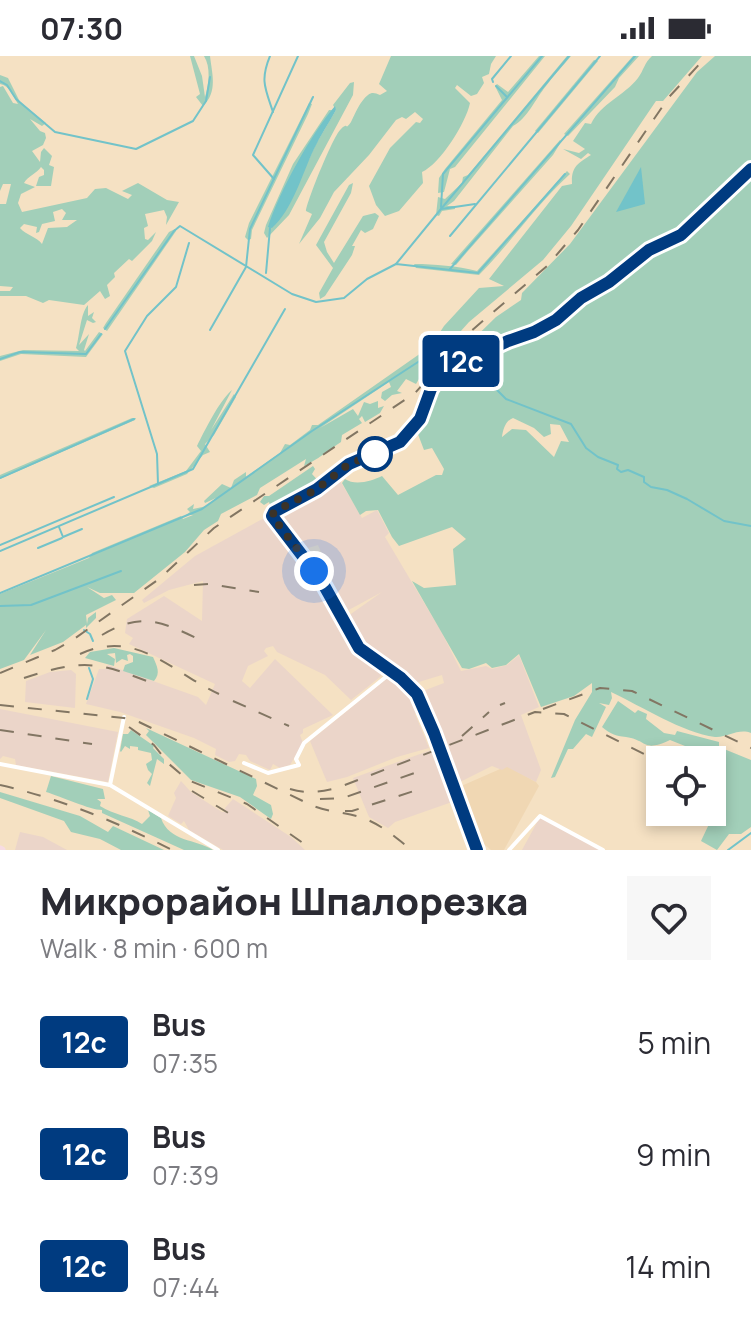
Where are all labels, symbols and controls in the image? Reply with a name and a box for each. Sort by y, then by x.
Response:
text: 07:30 [40,8,123,49]
line badge: 12с [415,335,507,387]
text: 12с [438,342,484,380]
unlabelled marker [358,437,392,471]
your location [294,551,334,591]
map controls [646,746,726,826]
button: locate [646,746,726,826]
text: Микрорайон Шпалорезка [40,874,528,926]
button: heart [627,876,711,960]
text: Walk · 8 min · 600 m [40,930,268,966]
text: Bus [152,1004,206,1045]
text: 5 min [637,1022,711,1063]
text: 12с [61,1023,107,1061]
text: 07:35 [152,1045,218,1081]
text: Bus [152,1116,206,1157]
text: 9 min [636,1134,711,1175]
text: 12с [61,1135,107,1173]
text: 07:39 [152,1157,219,1193]
text: Bus [152,1228,206,1269]
text: 14 min [625,1246,711,1287]
text: 12с [61,1247,107,1285]
text: 07:44 [152,1269,220,1305]

